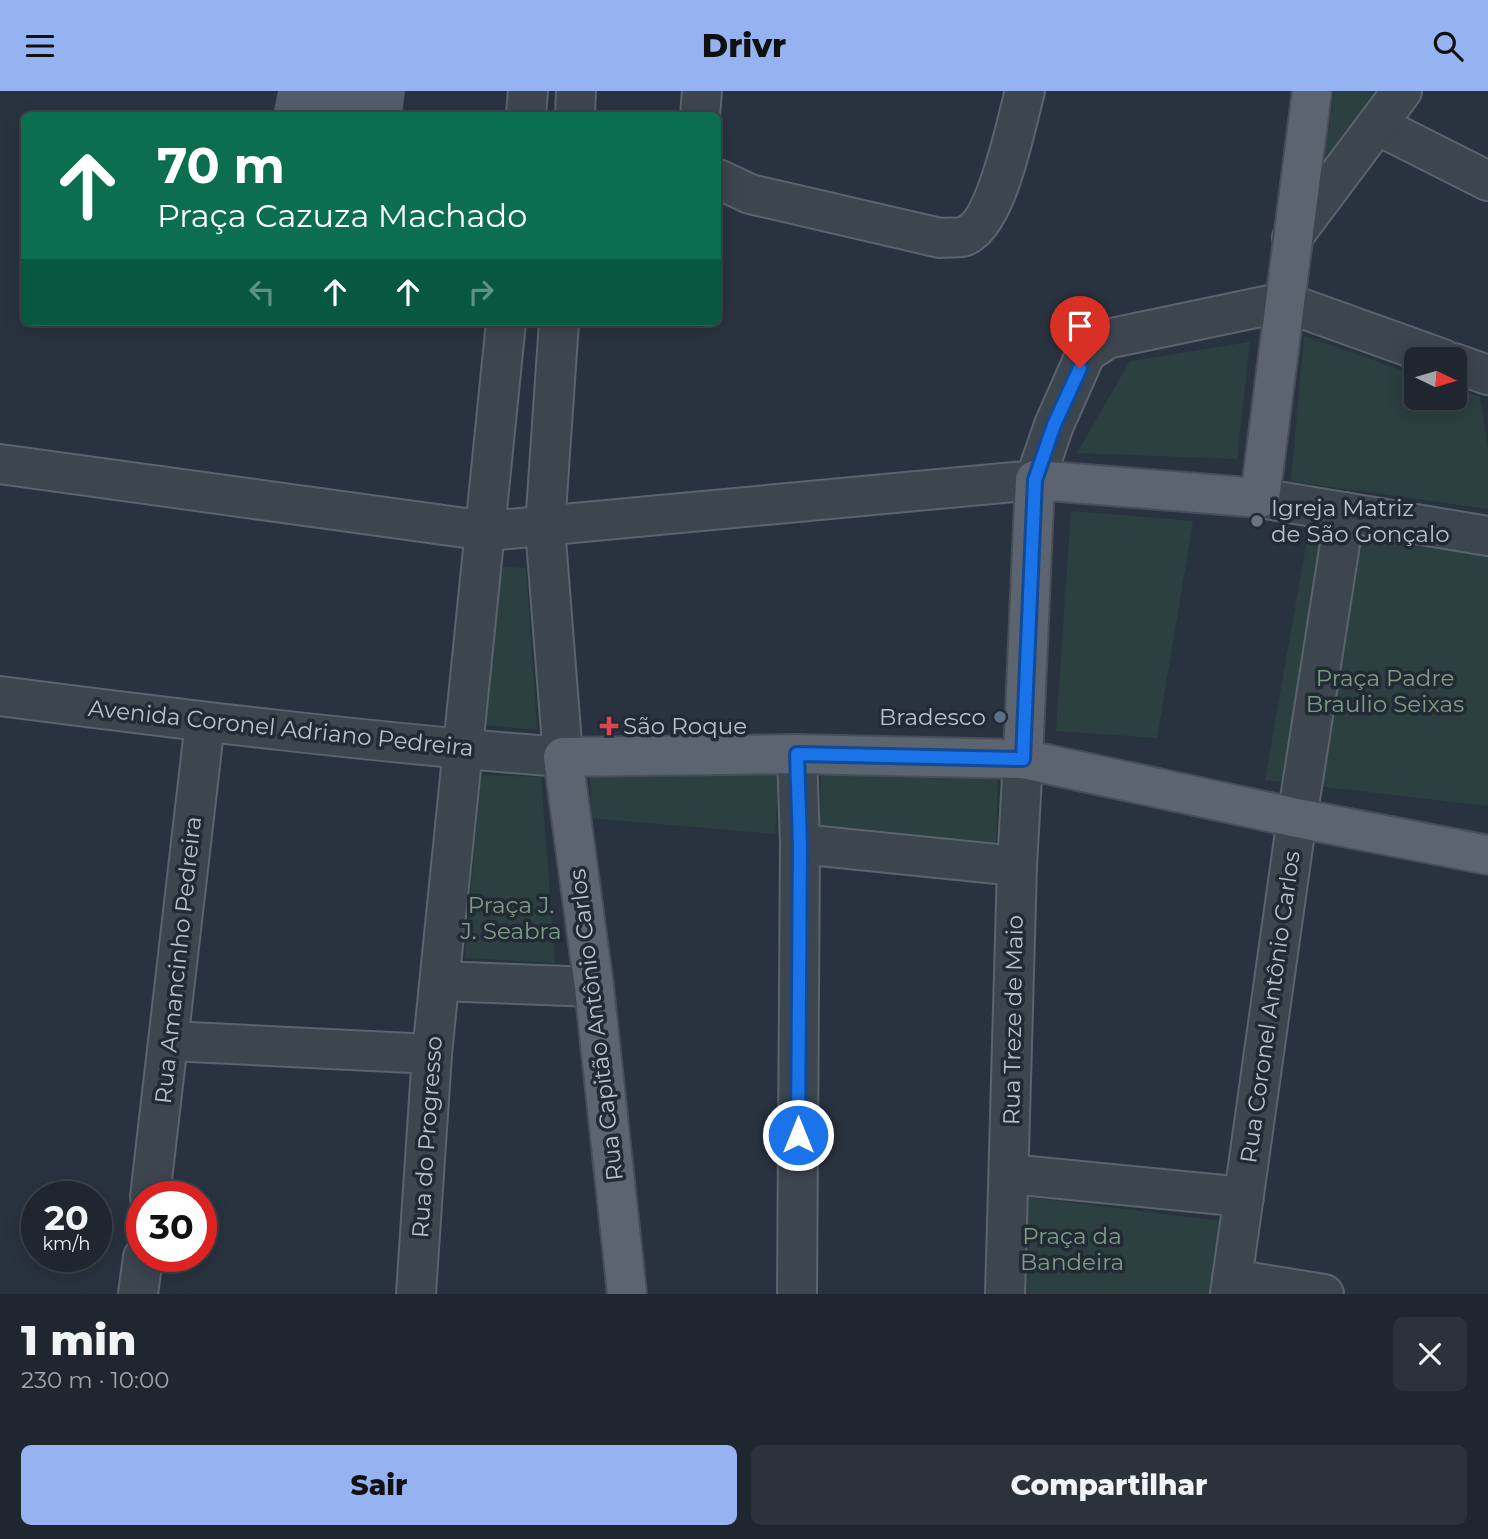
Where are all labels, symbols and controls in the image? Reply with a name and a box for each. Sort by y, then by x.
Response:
text: Drivr [702,26,786,65]
icon: menu [21,27,59,65]
icon: search [1429,27,1467,65]
text: 70 m [157,136,285,195]
icon: ahead [42,140,133,231]
text: Praça Cazuza Machado [157,196,527,235]
icon: left [243,273,281,311]
icon: ahead [316,273,354,311]
icon: ahead [389,273,427,311]
icon: right [462,273,500,311]
pin [1050,296,1110,368]
icon: arrive [1061,307,1099,345]
north arrow [1404,347,1466,409]
map controls [1404,347,1467,410]
place label: Igreja Matriz de São Gonçalo [1271,494,1450,548]
marker: Igreja Matriz de São Gonçalo [1249,513,1265,529]
park label: Praça Padre Braulio Seixas [1306,664,1464,718]
street label: Avenida Coronel Adriano Pedreira [87,694,475,762]
place label: Bradesco [879,703,986,731]
marker: Bradesco [992,709,1008,725]
place label: São Roque [623,712,747,740]
marker: São Roque [601,718,617,734]
street label: Rua Amancinho Pedreira [149,815,207,1105]
street label: Rua Coronel Antônio Carlos [1234,849,1306,1165]
street label: Rua Capitão Antônio Carlos [563,867,629,1183]
park label: Praça J. J. Seabra [460,891,561,945]
street label: Rua Treze de Maio [997,915,1029,1125]
street label: Rua do Progresso [406,1035,448,1239]
position arrow [761,1098,835,1172]
speed limit sign: 30 [126,1181,217,1272]
text: 20 [44,1196,89,1239]
park label: Praça da Bandeira [1020,1222,1124,1276]
text: km/h [42,1233,91,1255]
text: 1 min [21,1314,137,1366]
button: close [1393,1317,1467,1391]
text: 230 m · 10:00 [21,1366,169,1394]
button: Sair [21,1445,737,1525]
button: Compartilhar [751,1445,1467,1525]

